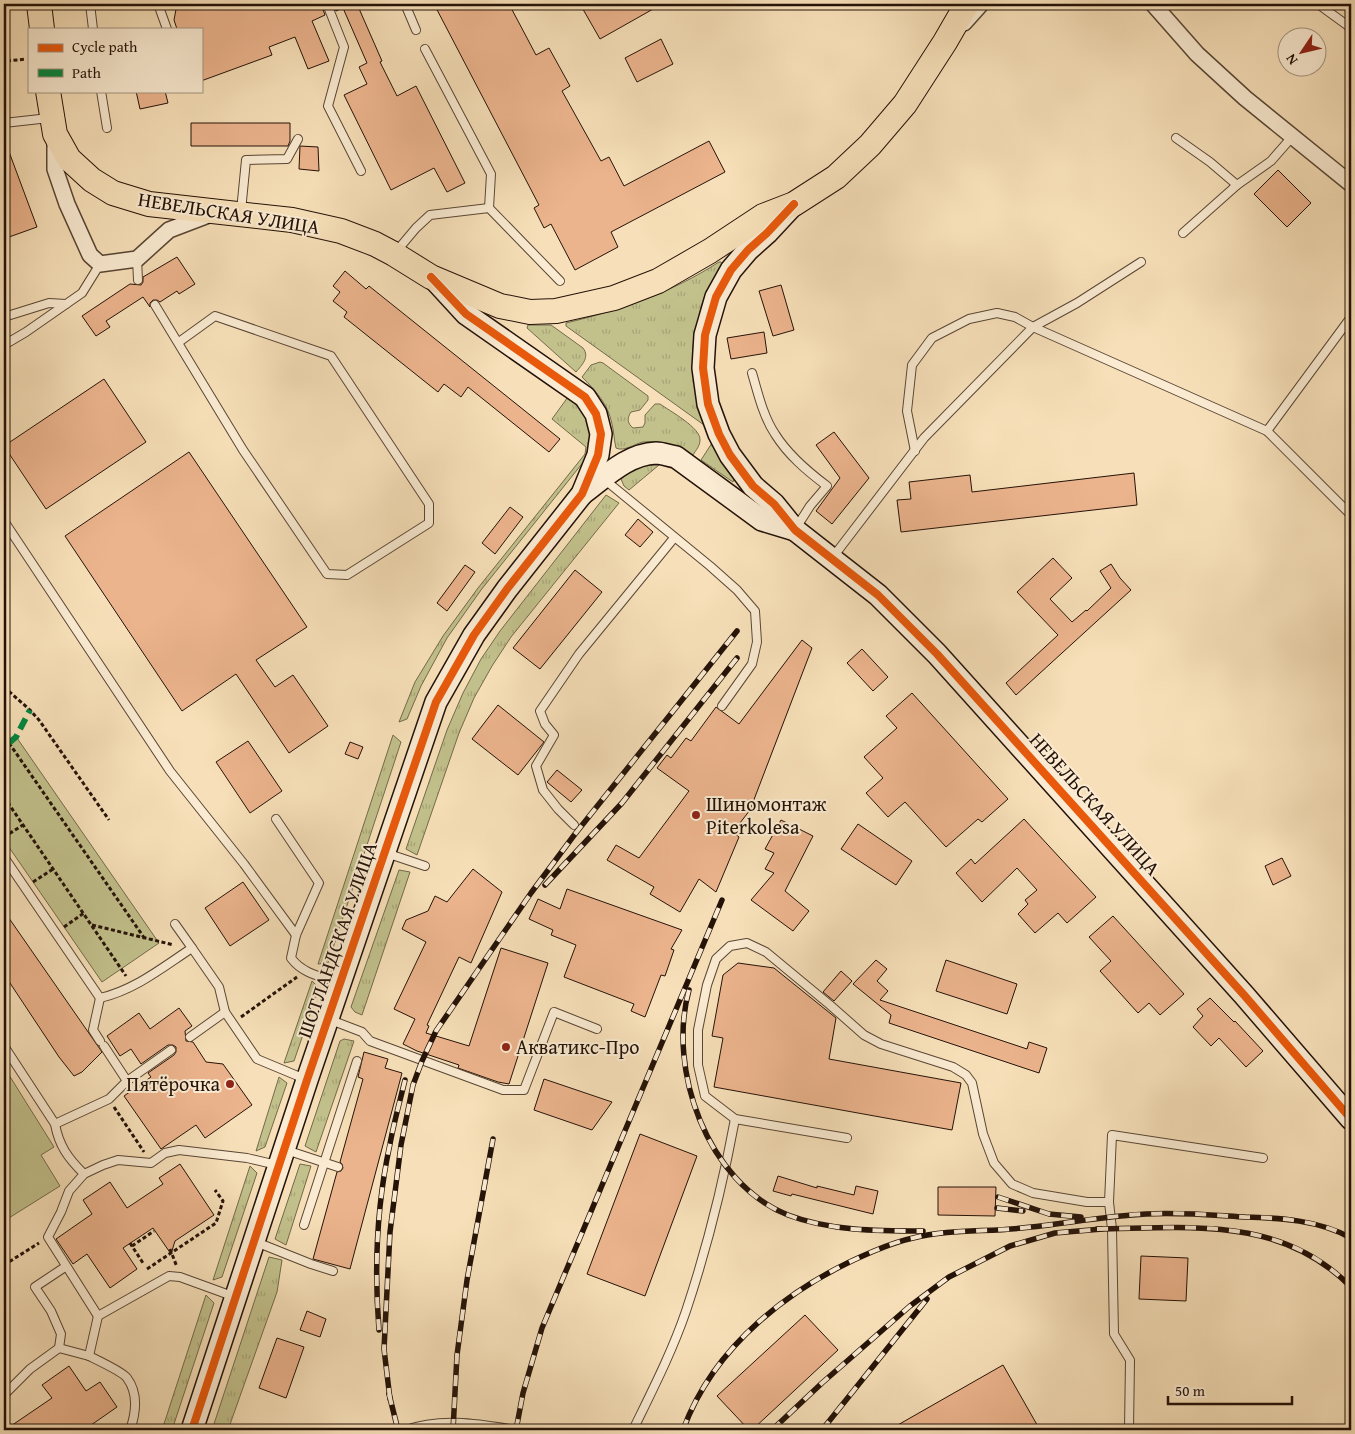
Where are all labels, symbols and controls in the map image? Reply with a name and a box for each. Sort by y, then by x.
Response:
legend [28,28,202,92]
north arrow [1278,28,1328,78]
text: Cycle path [72,36,138,57]
text: N [1280,49,1302,69]
text: Path [72,62,101,83]
street label: НЕВЕЛЬСКАЯ УЛИЦА [136,184,322,241]
street label: НЕВЕЛЬСКАЯ УЛИЦА [1023,726,1168,882]
place label: Шиномонтаж Piterkolesa [706,789,827,841]
marker: Шиномонтаж Piterkolesa [690,809,702,821]
street label: ШОТЛАНДСКАЯ УЛИЦА [289,838,384,1042]
place label: Акватикс-Про [516,1032,640,1061]
marker: Акватикс-Про [500,1041,512,1053]
place label: Пятёрочка [126,1069,220,1098]
marker: Пятёрочка [224,1078,236,1090]
scale bar [1168,1374,1291,1406]
text: 50 m [1175,1380,1206,1401]

